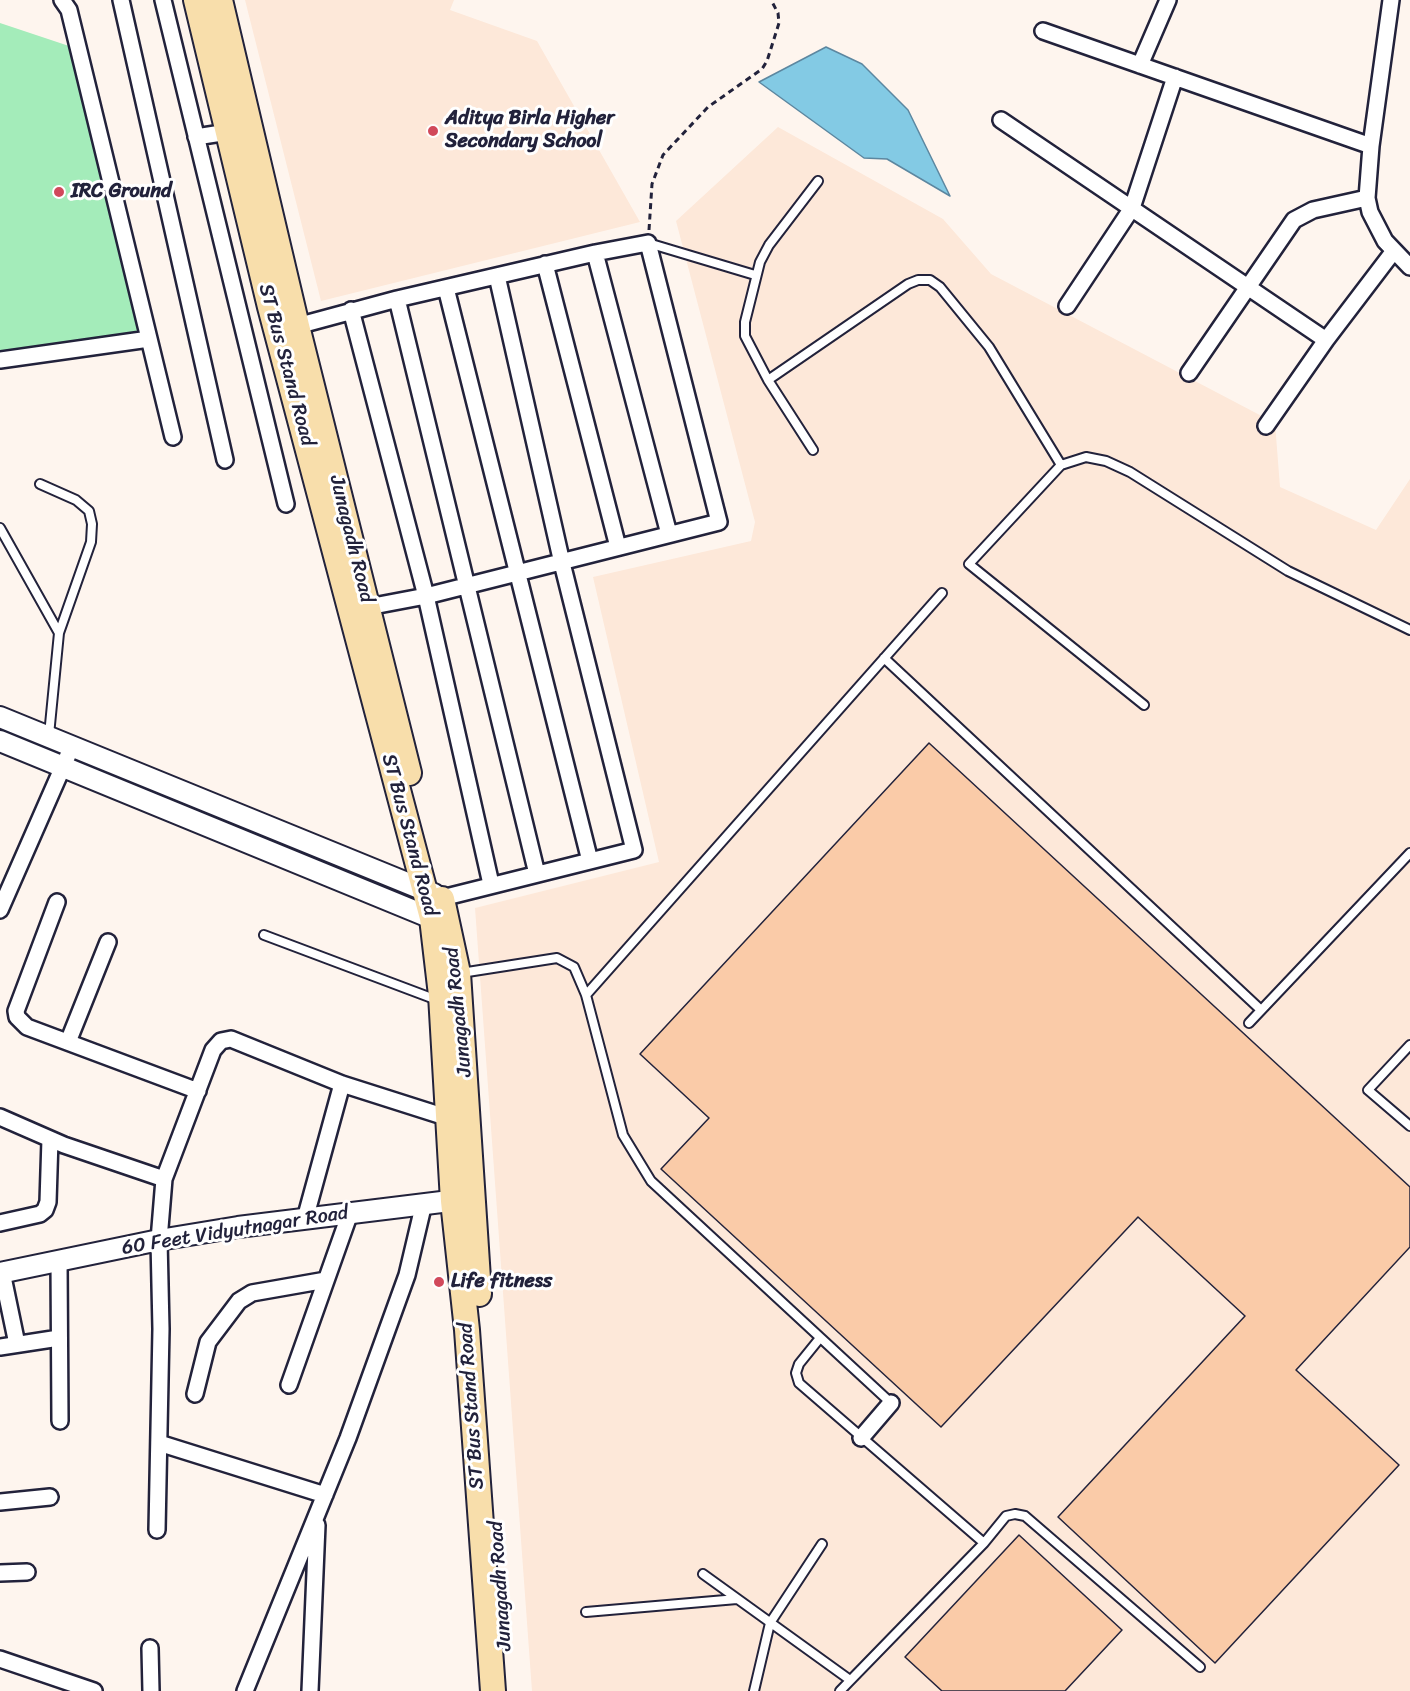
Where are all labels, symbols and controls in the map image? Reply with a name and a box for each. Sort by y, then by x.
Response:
place label: Aditya Birla Higher Secondary School [445,107,614,154]
marker: Aditya Birla Higher Secondary School [426,124,440,138]
place label: IRC Ground [71,180,172,204]
marker: IRC Ground [52,185,66,199]
street label: ST Bus Stand Road [253,281,319,449]
street label: Junagadh Road [324,473,378,605]
street label: ST Bus Stand Road [376,751,442,919]
street label: Junagadh Road [440,946,478,1078]
street label: 60 Feet Vidyutnagar Road [120,1201,350,1261]
place label: Life fitness [451,1270,552,1294]
marker: Life fitness [432,1275,446,1289]
street label: ST Bus Stand Road [454,1322,490,1490]
street label: Junagadh Road [484,1520,518,1652]

